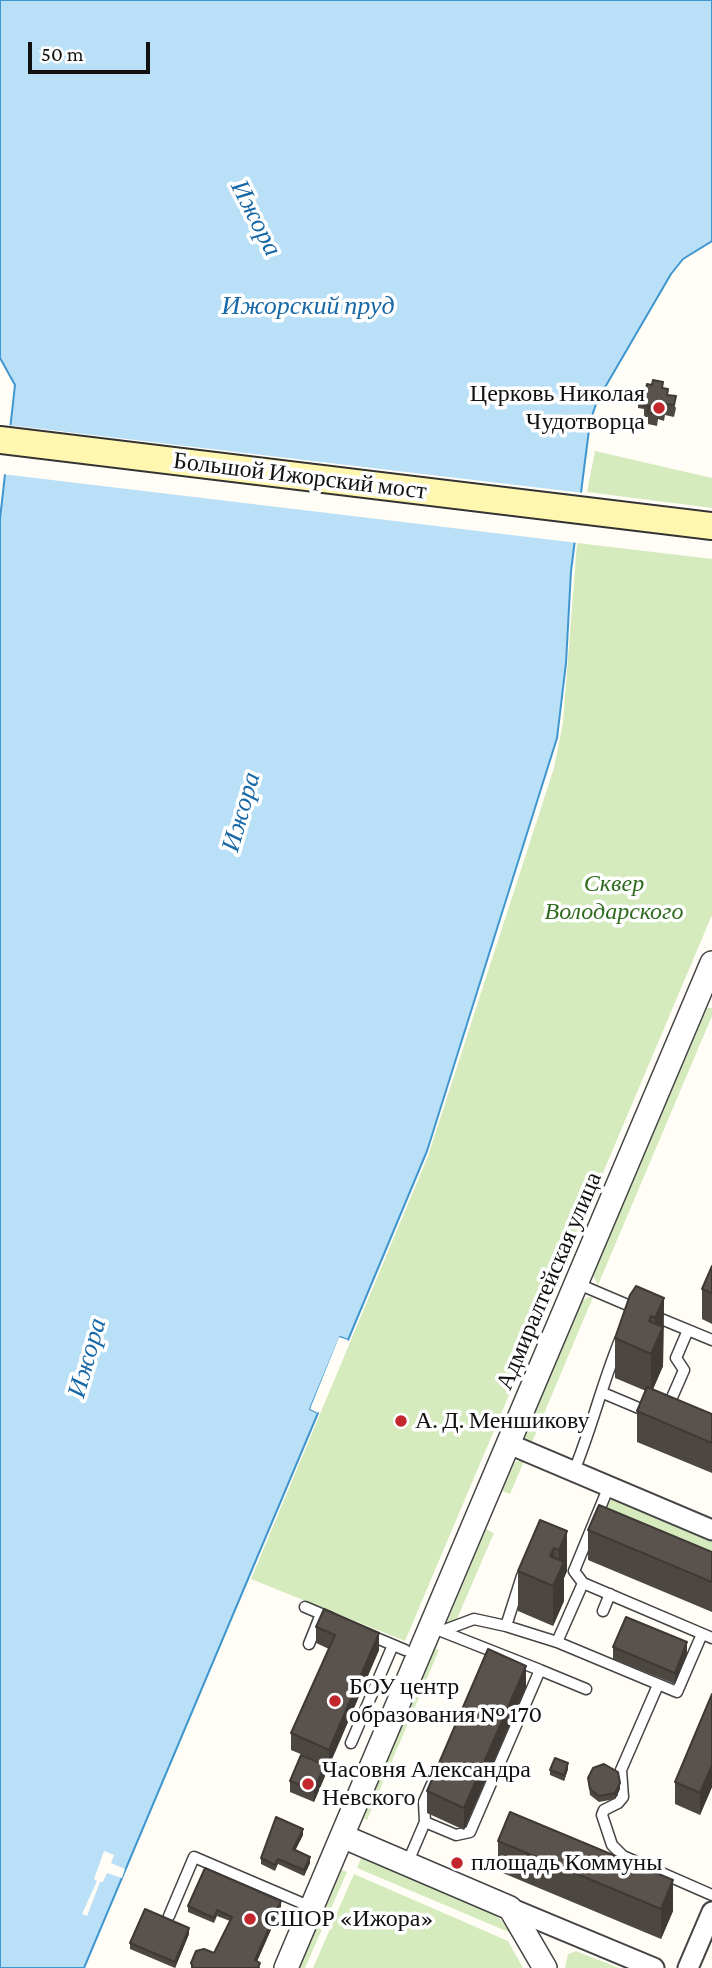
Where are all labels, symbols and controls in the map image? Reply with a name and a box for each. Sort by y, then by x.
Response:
scale bar [32,28,154,72]
text: 50 m [41,42,84,66]
water label: Ижора [224,175,288,261]
water label: Ижорский пруд [221,290,395,322]
place label: Церковь Николая Чудотворца [470,380,645,436]
marker: Церковь Николая Чудотворца [651,400,667,416]
street label: Большой Ижорский мост [172,446,428,506]
water label: Ижора [215,769,267,855]
park label: Сквер Володарского [545,870,683,926]
street label: Адмиралтейская улица [490,1168,608,1394]
water label: Ижора [61,1315,113,1401]
place label: А. Д. Меншикову [415,1407,589,1435]
marker: А. Д. Меншикову [393,1413,409,1429]
place label: БОУ центр образования № 170 [349,1673,542,1729]
marker: БОУ центр образования № 170 [327,1693,343,1709]
place label: Часовня Александра Невского [322,1756,531,1812]
marker: Часовня Александра Невского [300,1776,316,1792]
place label: площадь Коммуны [471,1849,662,1877]
marker: площадь Коммуны [449,1855,465,1871]
place label: СШОР «Ижора» [264,1905,433,1933]
marker: СШОР «Ижора» [242,1911,258,1927]

